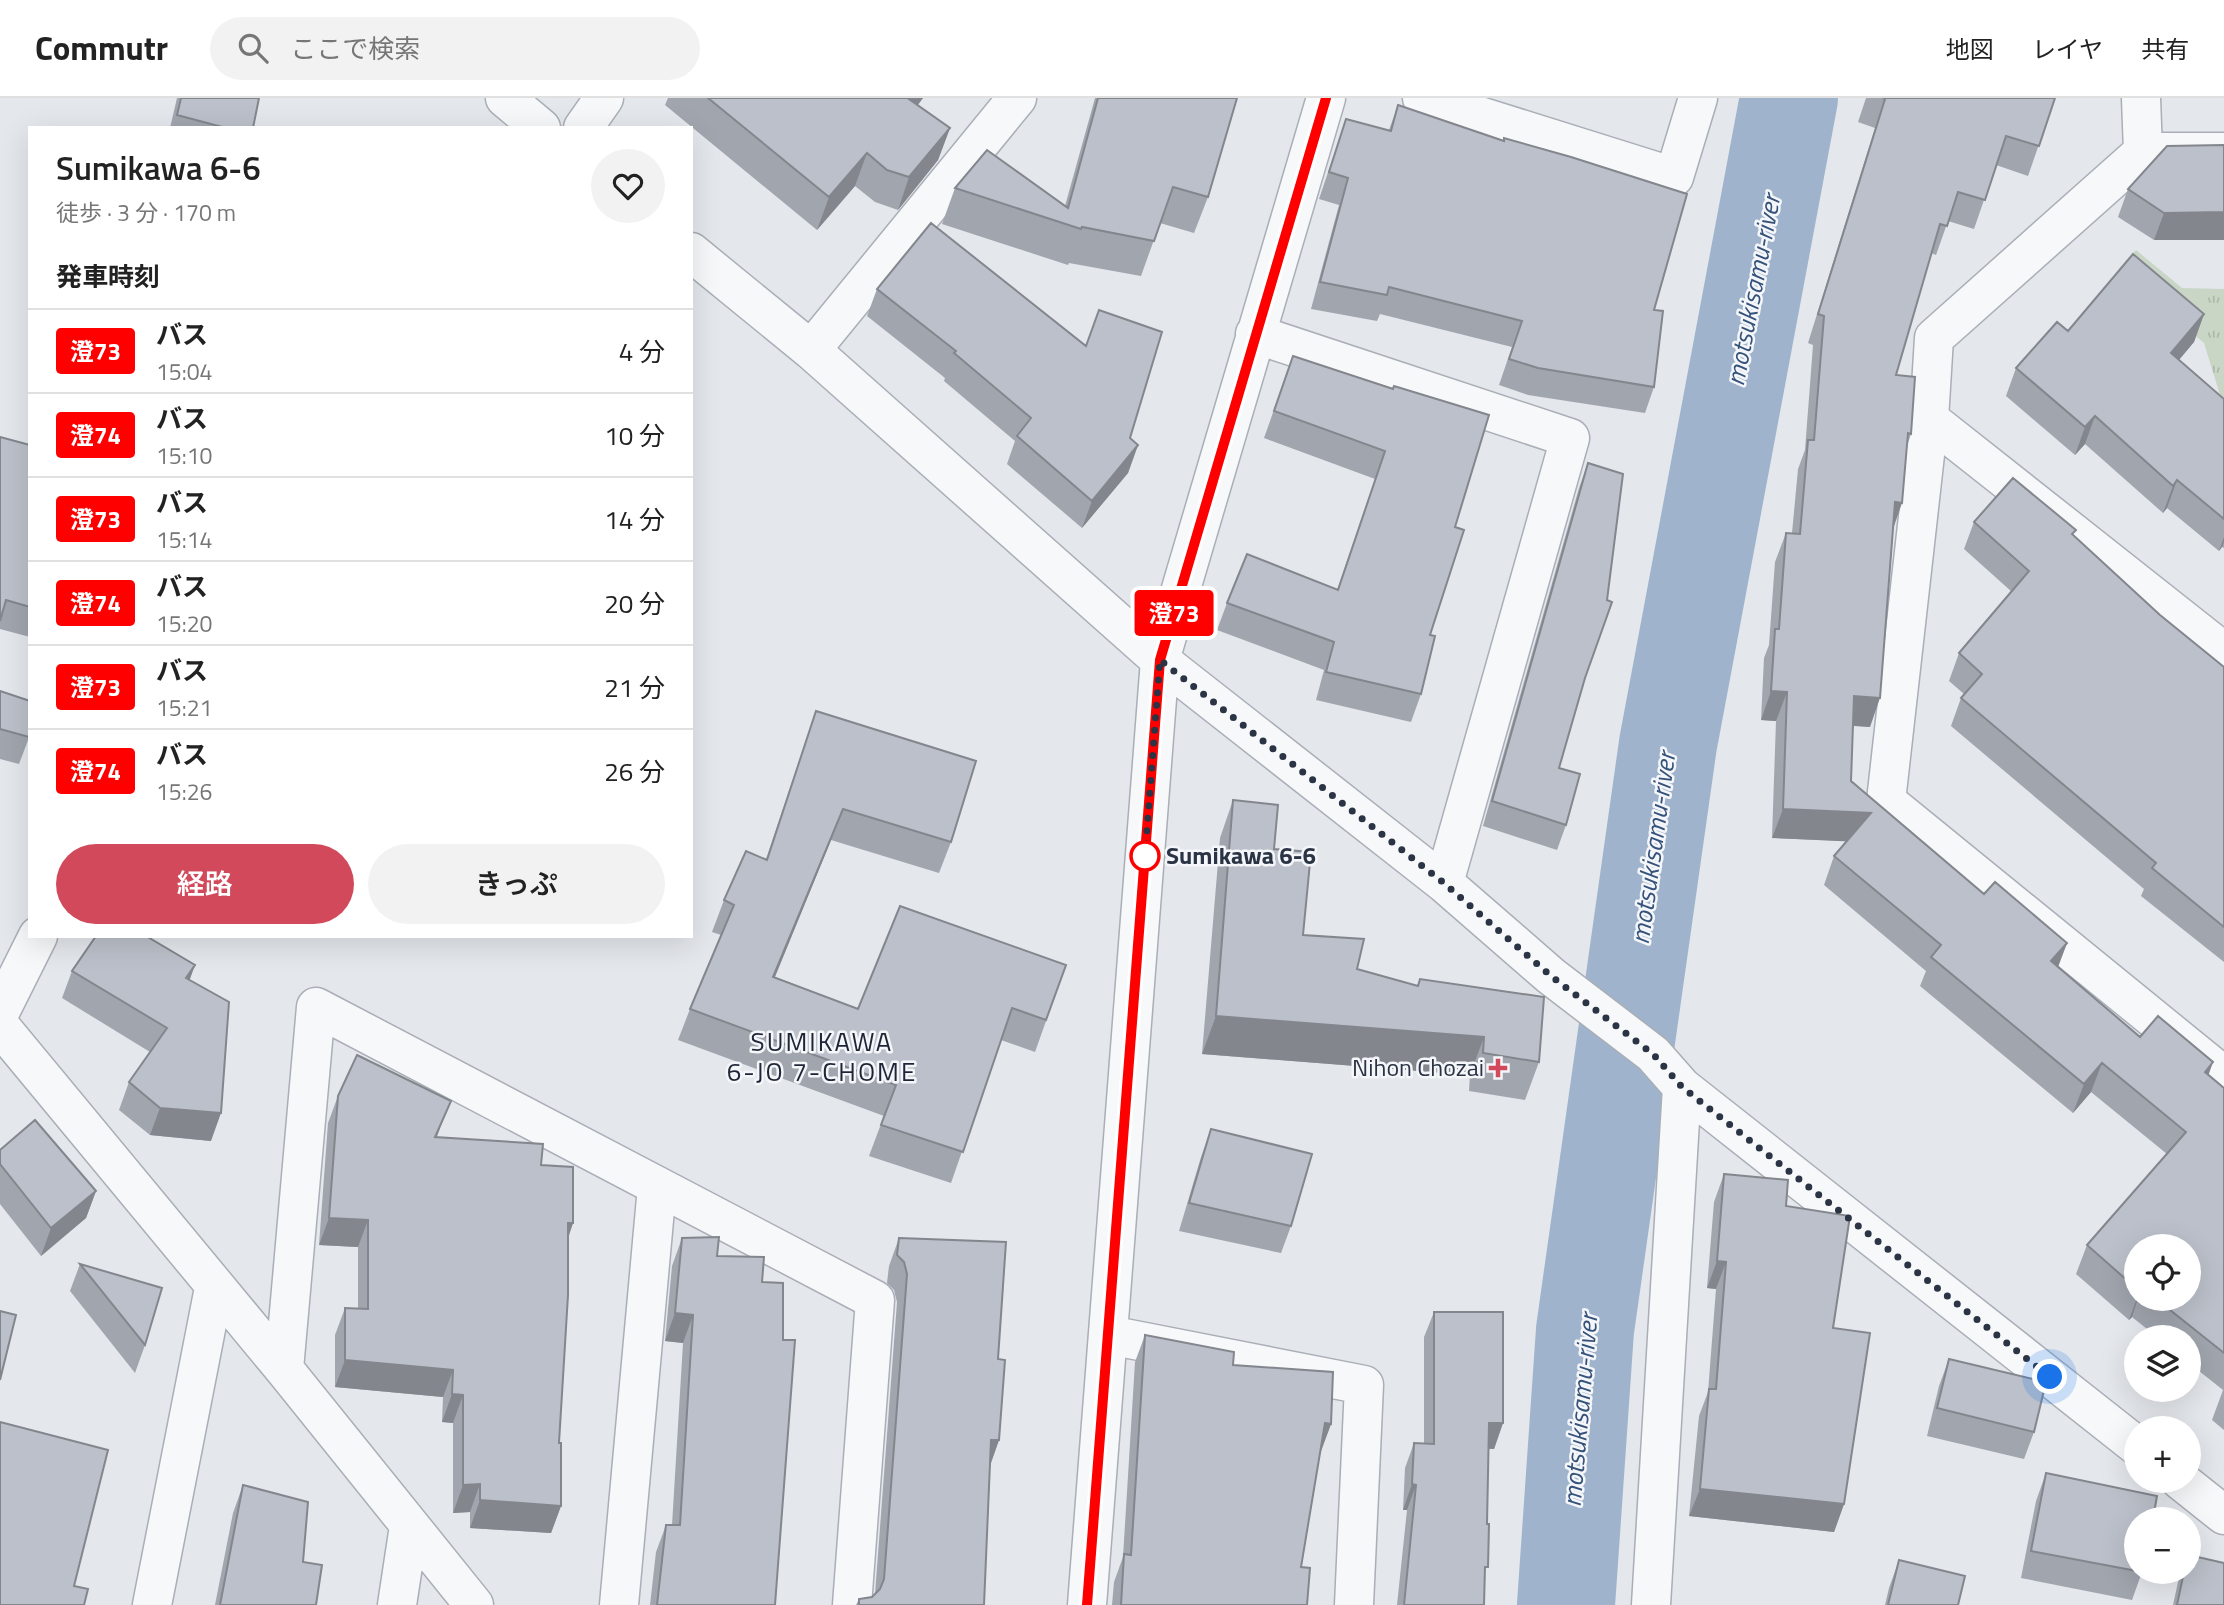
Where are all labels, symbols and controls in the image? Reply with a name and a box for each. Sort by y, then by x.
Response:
search box [210,17,700,80]
text: Commutr [35,23,168,73]
icon: search [234,29,272,67]
text: ここで検索 [290,29,420,68]
text: 地図 [1946,31,1994,67]
text: レイヤ [2032,31,2103,67]
text: 共有 [2141,31,2189,67]
text: Sumikawa 6-6 [56,143,261,193]
button: heart [591,149,665,223]
water label: motsukisamu-river [1715,189,1791,389]
text: 徒歩 · 3 分 · 170 m [56,195,236,230]
text: 発車時刻 [56,257,160,296]
text: バス [156,315,208,354]
text: 4 分 [619,332,665,371]
text: 澄73 [70,333,121,369]
text: 15:04 [156,354,212,389]
text: バス [156,399,208,438]
text: 10 分 [604,416,665,455]
text: 澄74 [70,417,121,453]
text: 15:10 [156,438,212,473]
text: バス [156,483,208,522]
text: 14 分 [604,500,665,539]
text: 澄73 [70,501,121,537]
text: 15:14 [156,522,212,557]
text: バス [156,567,208,606]
text: 20 分 [604,584,665,623]
text: 澄74 [70,585,121,621]
line badge: 澄73 [1134,590,1214,636]
text: 澄73 [1149,595,1199,631]
text: 15:20 [156,606,212,641]
text: バス [156,651,208,690]
text: 21 分 [604,668,665,707]
text: 澄73 [70,669,121,705]
text: 15:21 [156,690,212,725]
text: バス [156,735,208,774]
water label: motsukisamu-river [1620,747,1686,946]
text: 26 分 [604,752,665,791]
text: 澄74 [70,753,121,789]
text: 15:26 [156,774,212,809]
place label: Sumikawa 6-6 [1166,837,1316,873]
marker: Sumikawa 6-6 [1130,841,1160,871]
button: 経路 [56,844,354,924]
button: きっぷ [368,844,665,924]
district label: SUMIKAWA 6-JO 7-CHOME [727,1022,917,1091]
place label: Nihon Chozai [1352,1049,1484,1085]
marker: Nihon Chozai [1490,1060,1506,1076]
map controls [2124,1234,2201,1584]
button: locate [2124,1234,2201,1311]
water label: motsukisamu-river [1552,1309,1608,1508]
button: layers [2124,1325,2201,1402]
your location [2032,1359,2067,1394]
button: + [2124,1416,2201,1493]
button: − [2124,1507,2201,1584]

